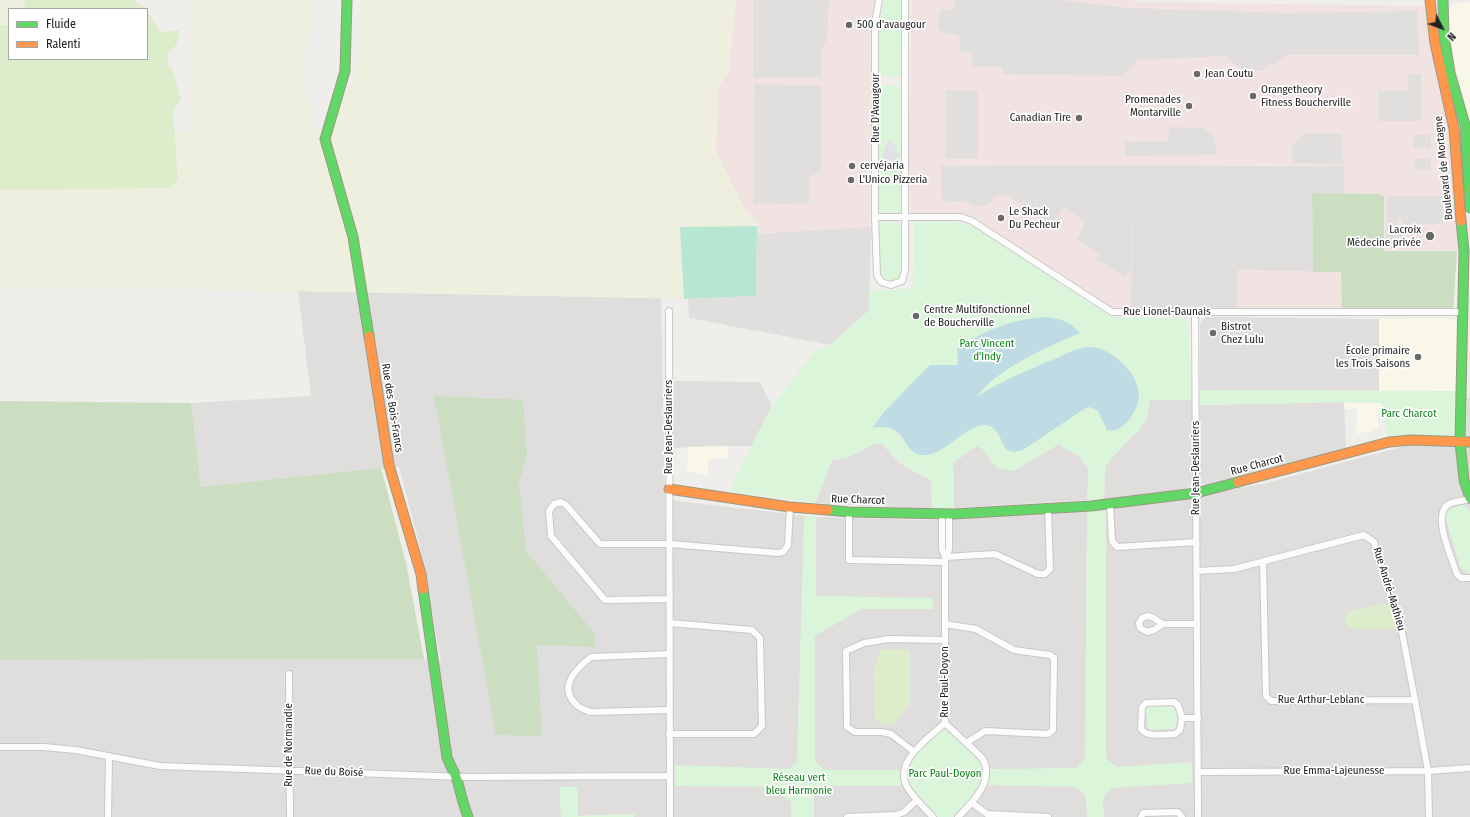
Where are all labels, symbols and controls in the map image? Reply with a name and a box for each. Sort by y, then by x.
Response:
legend [8,8,148,60]
north arrow [1422,8,1462,48]
text: Fluide [46,17,76,31]
place label: 500 d'avaugour [857,18,926,32]
marker: 500 d'avaugour [844,20,854,30]
text: N [1444,30,1458,43]
text: Ralenti [46,37,81,51]
place label: Jean Coutu [1205,67,1253,81]
marker: Jean Coutu [1192,69,1202,79]
street label: Rue D'Avaugour [869,73,883,143]
place label: Orangetheory Fitness Boucherville [1261,83,1351,109]
marker: Orangetheory Fitness Boucherville [1248,91,1258,101]
place label: Promenades Montarville [1125,93,1181,119]
marker: Promenades Montarville [1184,101,1194,111]
place label: Canadian Tire [1010,111,1071,125]
marker: Canadian Tire [1074,113,1084,123]
street label: Boulevard de Mortagne [1432,115,1456,221]
place label: cervéjaria [860,159,904,173]
marker: cervéjaria [847,161,857,171]
place label: L'Unico Pizzeria [859,173,927,187]
marker: L'Unico Pizzeria [846,175,856,185]
place label: Le Shack Du Pecheur [1009,205,1060,231]
marker: Le Shack Du Pecheur [996,213,1006,223]
place label: Lacroix Médecine privée [1347,223,1421,249]
marker: Lacroix Médecine privée [1424,230,1436,242]
place label: Centre Multifonctionnel de Boucherville [924,303,1030,329]
street label: Rue Lionel-Daunais [1123,305,1211,319]
marker: Centre Multifonctionnel de Boucherville [911,311,921,321]
place label: Bistrot Chez Lulu [1221,320,1264,346]
marker: Bistrot Chez Lulu [1208,328,1218,338]
park label: Parc Vincent d'Indy [960,337,1014,363]
place label: École primaire les Trois Saisons [1336,344,1410,370]
marker: École primaire les Trois Saisons [1413,352,1423,362]
street label: Rue des Bois-Francs [378,362,406,454]
street label: Rue Jean-Deslauriers [662,380,676,474]
park label: Parc Charcot [1381,407,1437,421]
street label: Rue Jean-Deslauriers [1189,421,1203,515]
street label: Rue Charcot [1229,452,1285,478]
street label: Rue Charcot [831,492,885,508]
street label: Rue André-Mathieu [1370,546,1408,632]
street label: Rue Paul-Doyon [938,646,952,718]
street label: Rue Arthur-Leblanc [1278,693,1364,707]
street label: Rue de Normandie [282,703,296,787]
street label: Rue du Boisé [304,764,364,780]
street label: Rue Emma-Lajeunesse [1283,764,1385,778]
park label: Parc Paul-Doyon [908,767,982,781]
park label: Réseau vert bleu Harmonie [766,771,832,797]

